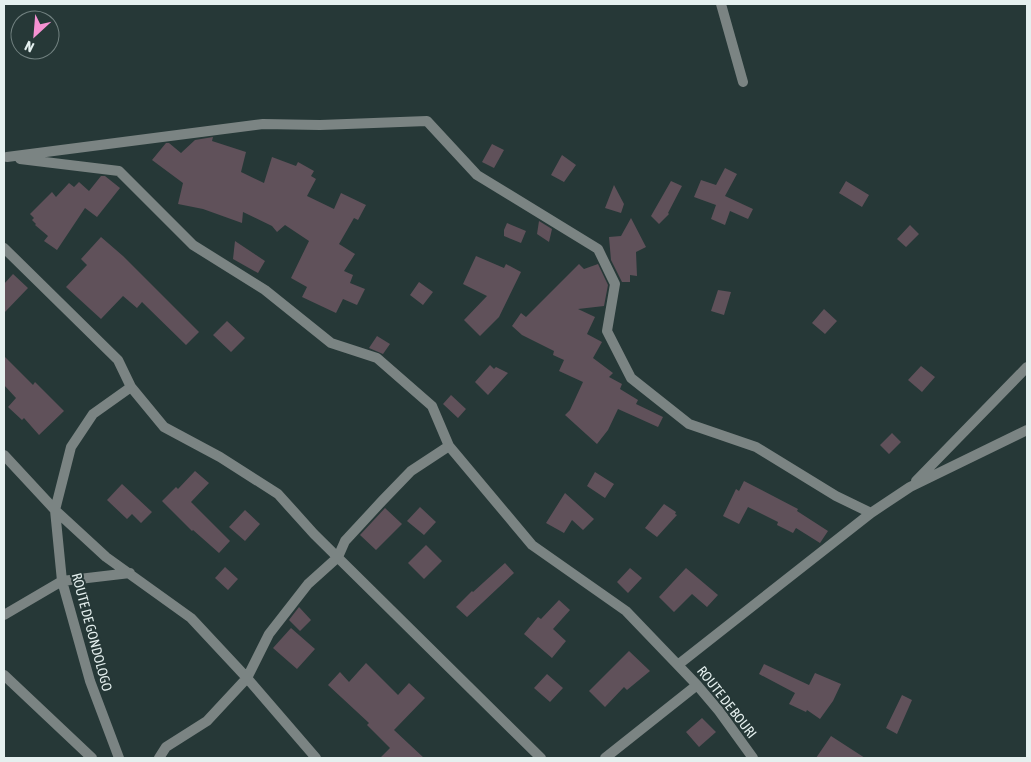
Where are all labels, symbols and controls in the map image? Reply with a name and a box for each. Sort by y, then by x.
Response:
north arrow [10,10,60,60]
text: N [22,38,37,56]
street label: ROUTE DE GONDOLOGO [69,571,115,693]
street label: ROUTE DE BOURI [694,663,760,741]

